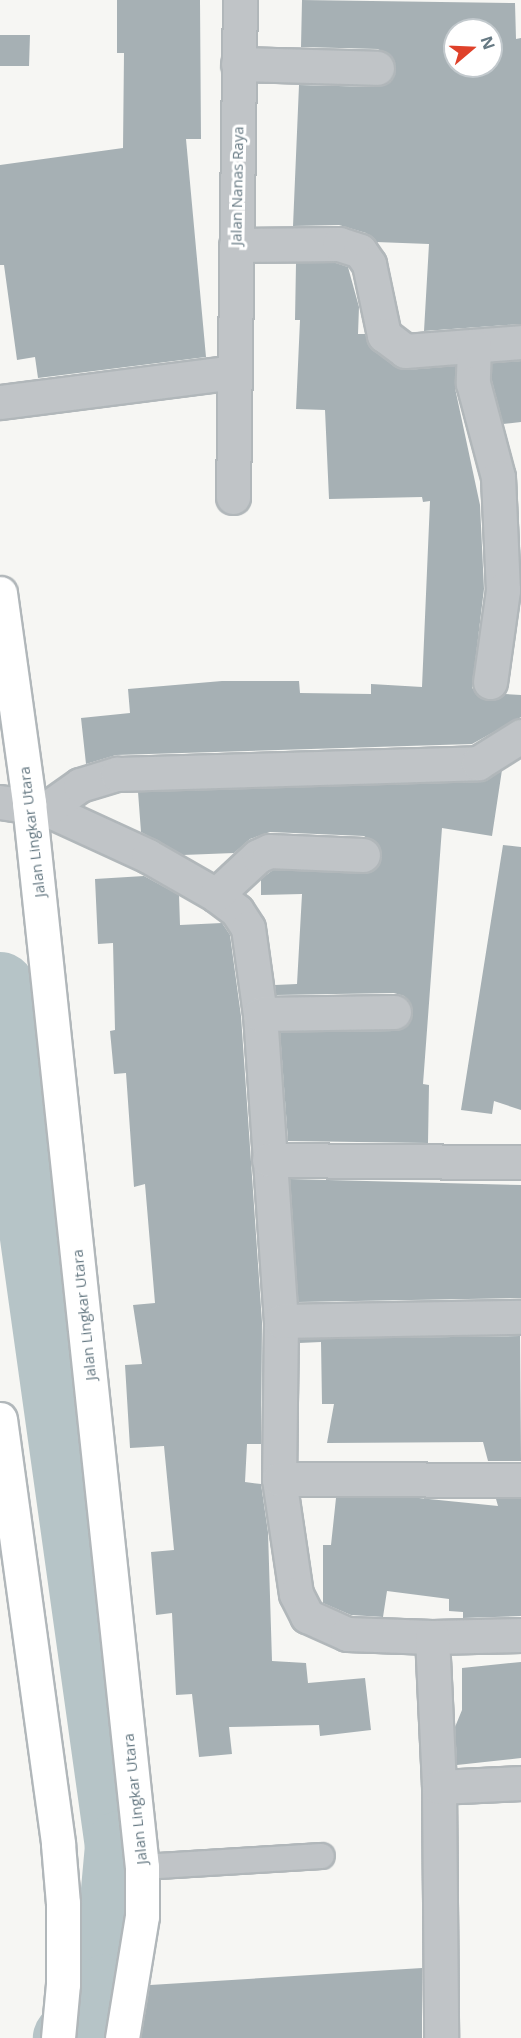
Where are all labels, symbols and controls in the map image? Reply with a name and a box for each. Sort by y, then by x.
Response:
north arrow [443,18,503,78]
text: N [476,33,501,53]
street label: Jalan Nanas Raya [227,126,247,246]
street label: Jalan Lingkar Utara [15,765,49,899]
street label: Jalan Lingkar Utara [68,1248,100,1382]
street label: Jalan Lingkar Utara [119,1732,151,1866]

